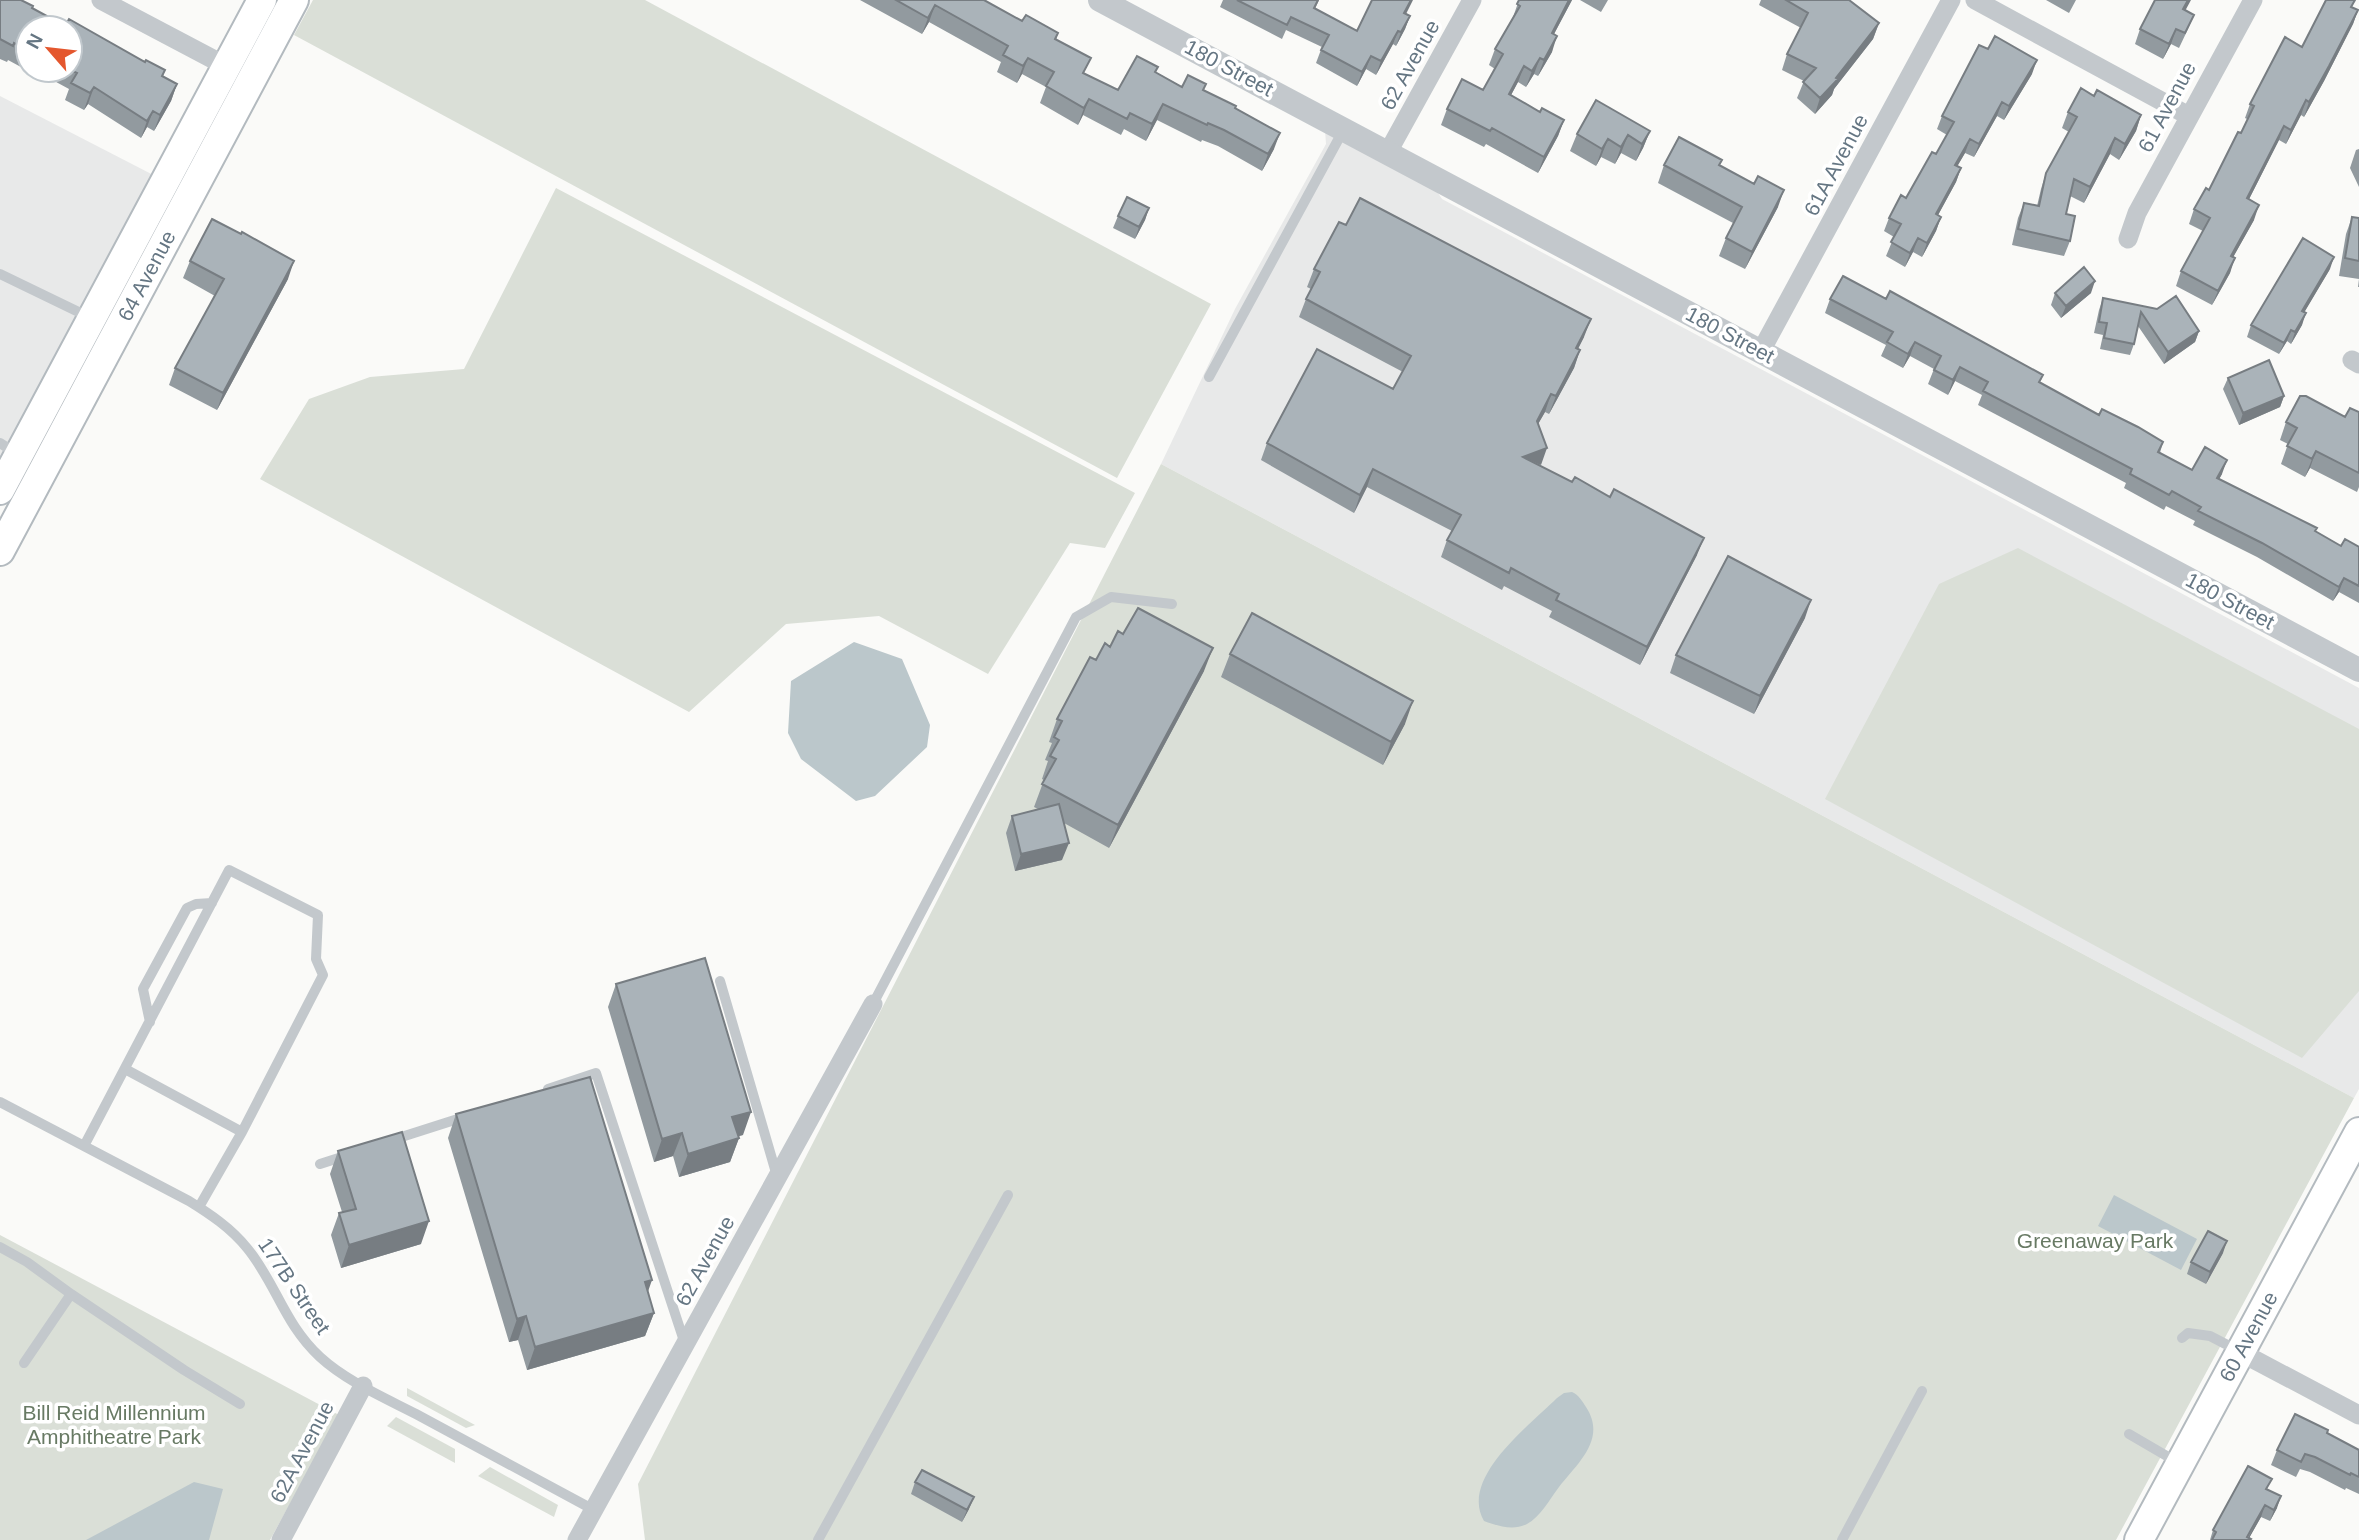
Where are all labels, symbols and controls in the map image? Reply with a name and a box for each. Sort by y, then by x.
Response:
north arrow [14,14,84,84]
street label: 62 Avenue [1376,16,1444,114]
text: N [22,30,47,52]
street label: 180 Street [1181,35,1278,101]
street label: 61 Avenue [2133,58,2200,156]
street label: 61A Avenue [1799,110,1872,219]
street label: 64 Avenue [113,226,180,325]
street label: 180 Street [1682,302,1779,368]
street label: 180 Street [2182,568,2279,634]
street label: 62 Avenue [671,1212,739,1310]
park label: Greenaway Park [2017,1229,2174,1252]
street label: 177B Street [254,1233,335,1338]
street label: 60 Avenue [2215,1287,2282,1385]
street label: 62A Avenue [265,1397,338,1506]
park label: Bill Reid Millennium Amphitheatre Park [22,1401,206,1448]

